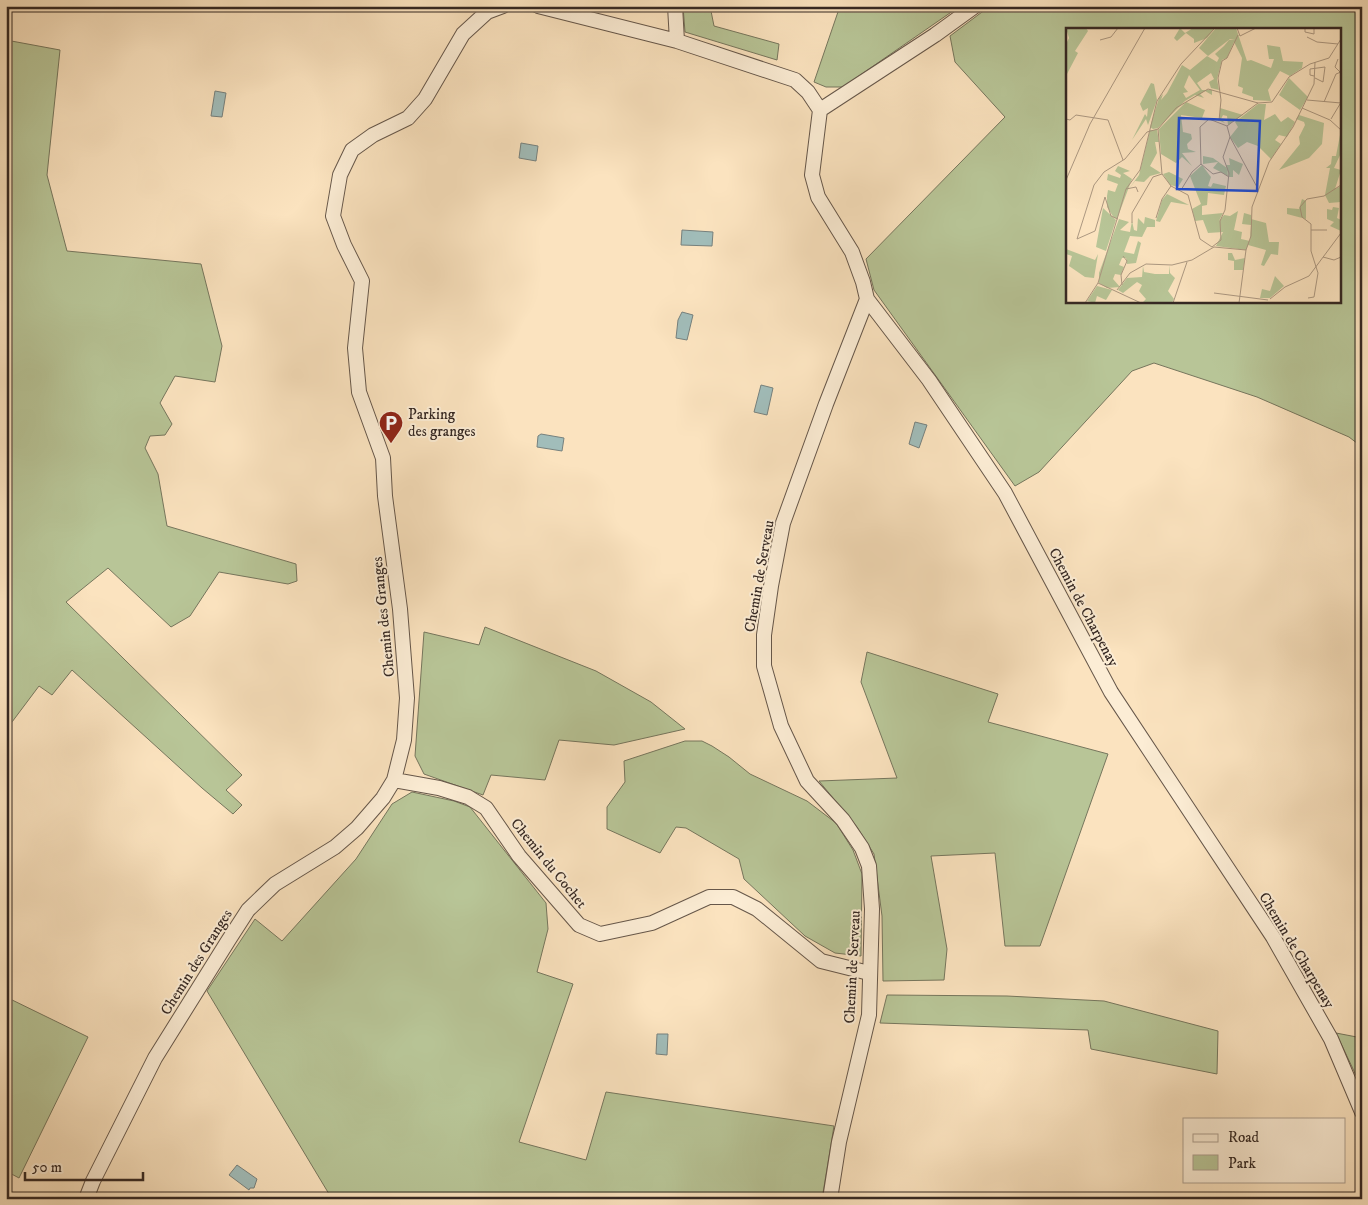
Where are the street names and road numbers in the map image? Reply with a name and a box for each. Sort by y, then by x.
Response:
street label: Chemin de Serveau [740,519,779,634]
street label: Chemin de Charpenay [1044,545,1123,671]
street label: Chemin des Granges [368,556,399,678]
street label: Chemin du Cochet [506,814,591,912]
street label: Chemin de Charpenay [1254,889,1339,1012]
street label: Chemin des Granges [156,906,237,1019]
street label: Chemin de Serveau [840,910,865,1024]

